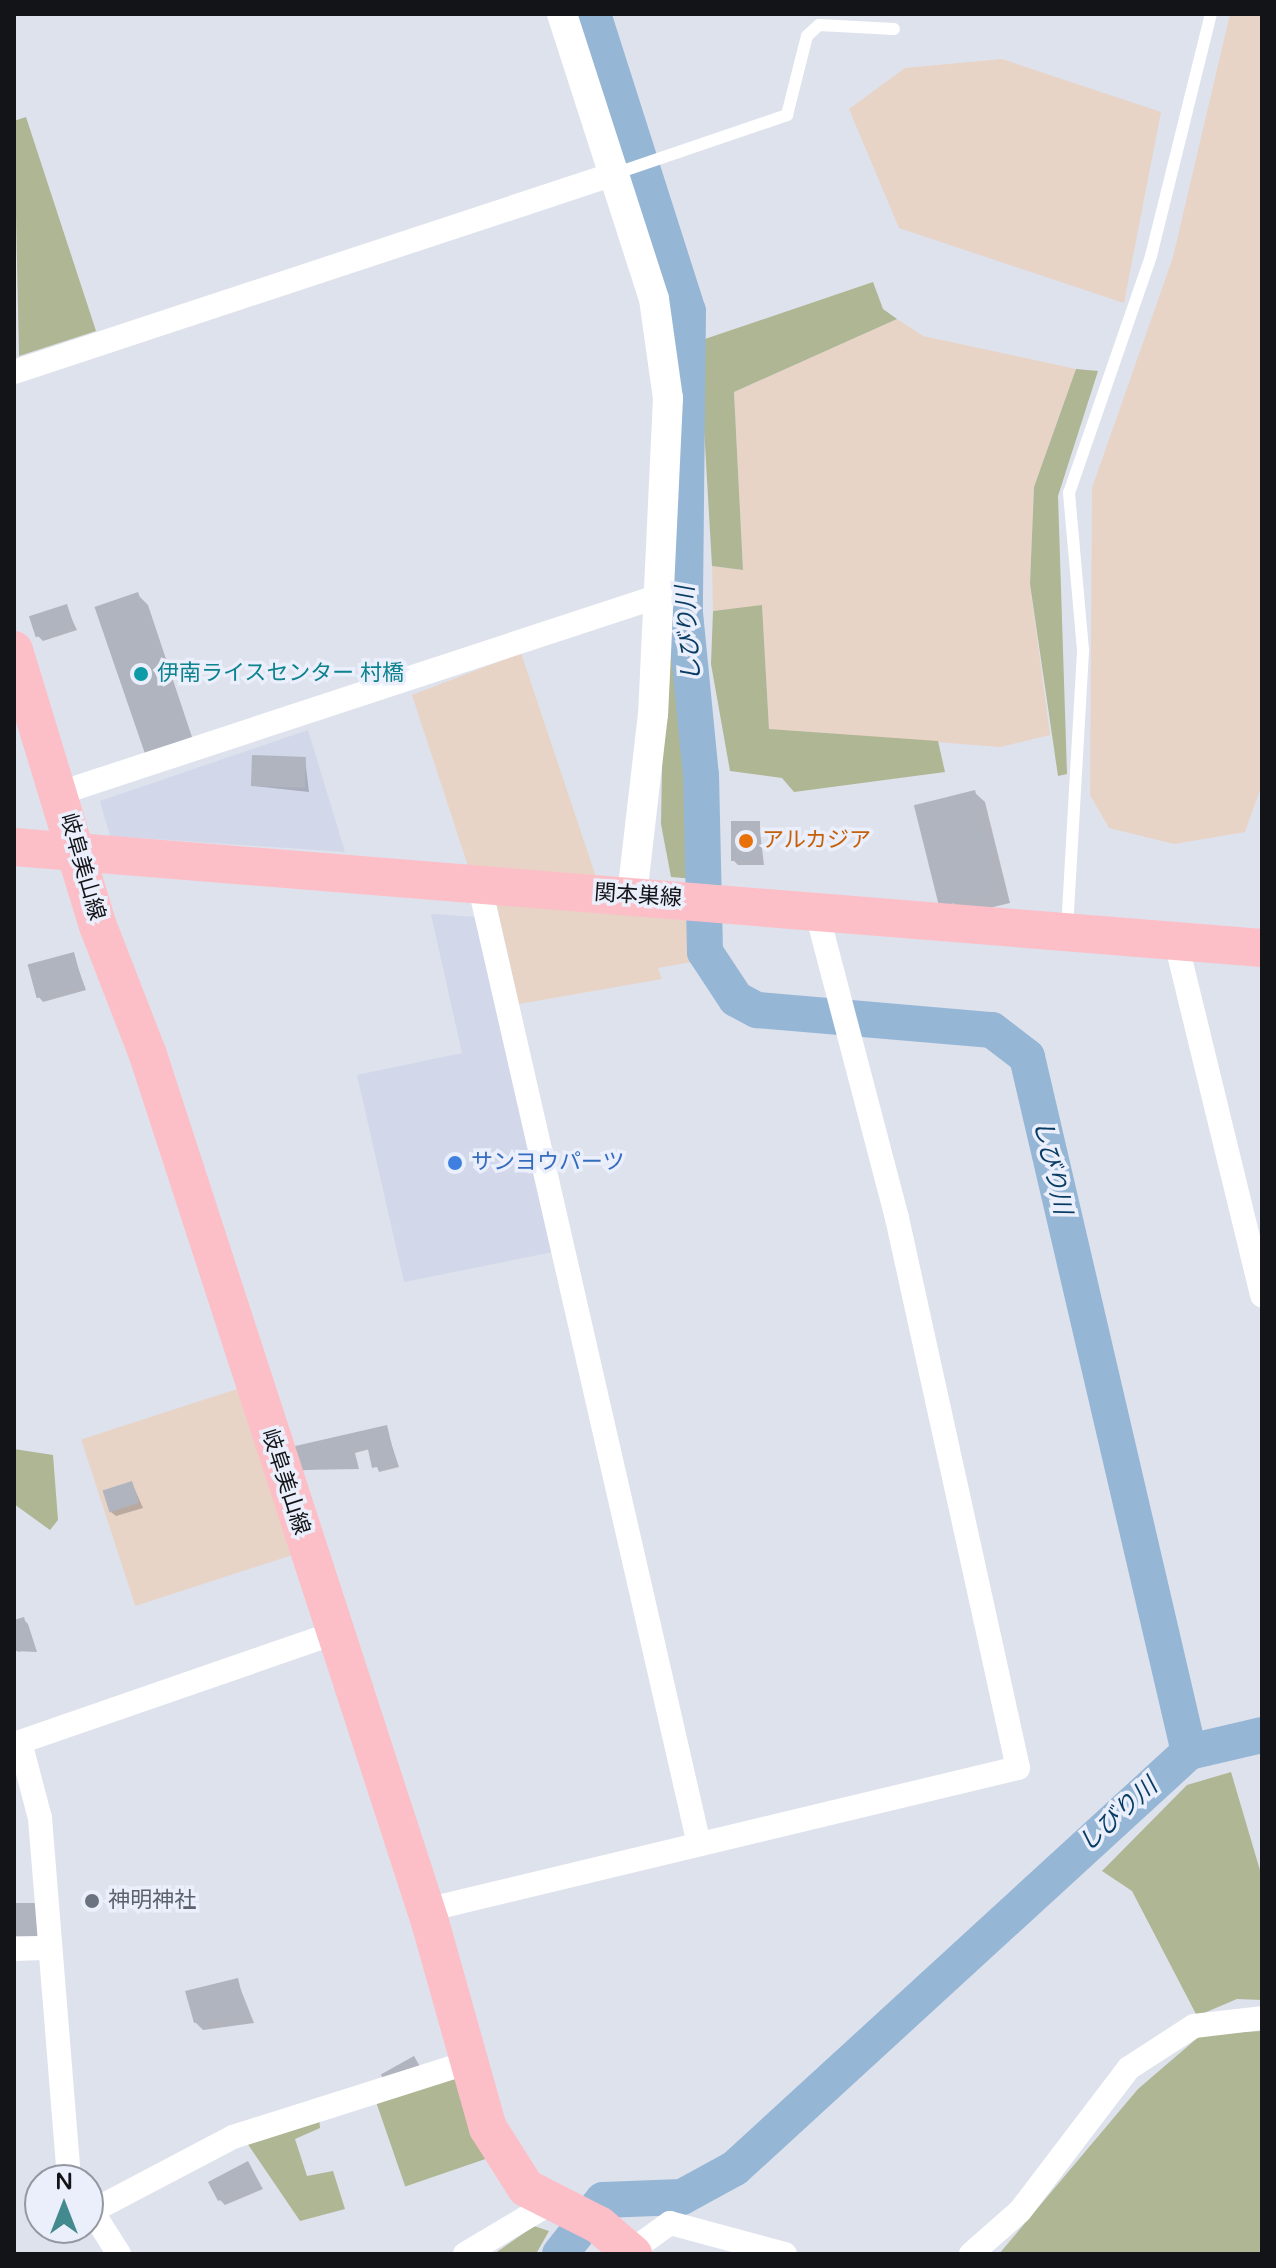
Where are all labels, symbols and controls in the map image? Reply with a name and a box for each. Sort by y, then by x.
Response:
water label: しびり川 [671,585,707,683]
place label: 伊南ライスセンター 村橋 [157,661,405,687]
marker: 伊南ライスセンター 村橋 [132,665,150,683]
street label: 岐阜美山線 [54,810,110,924]
place label: アルカジア [762,828,872,854]
marker: アルカジア [737,832,755,850]
street label: 関本巣線 [593,880,683,912]
water label: しびり川 [1027,1117,1077,1217]
place label: サンヨウパーツ [471,1150,625,1176]
marker: サンヨウパーツ [446,1154,464,1172]
street label: 岐阜美山線 [255,1426,315,1538]
water label: しびり川 [1073,1772,1163,1858]
place label: 神明神社 [108,1888,196,1914]
marker: 神明神社 [83,1892,101,1910]
north arrow [24,2164,104,2244]
text: N [55,2169,73,2195]

